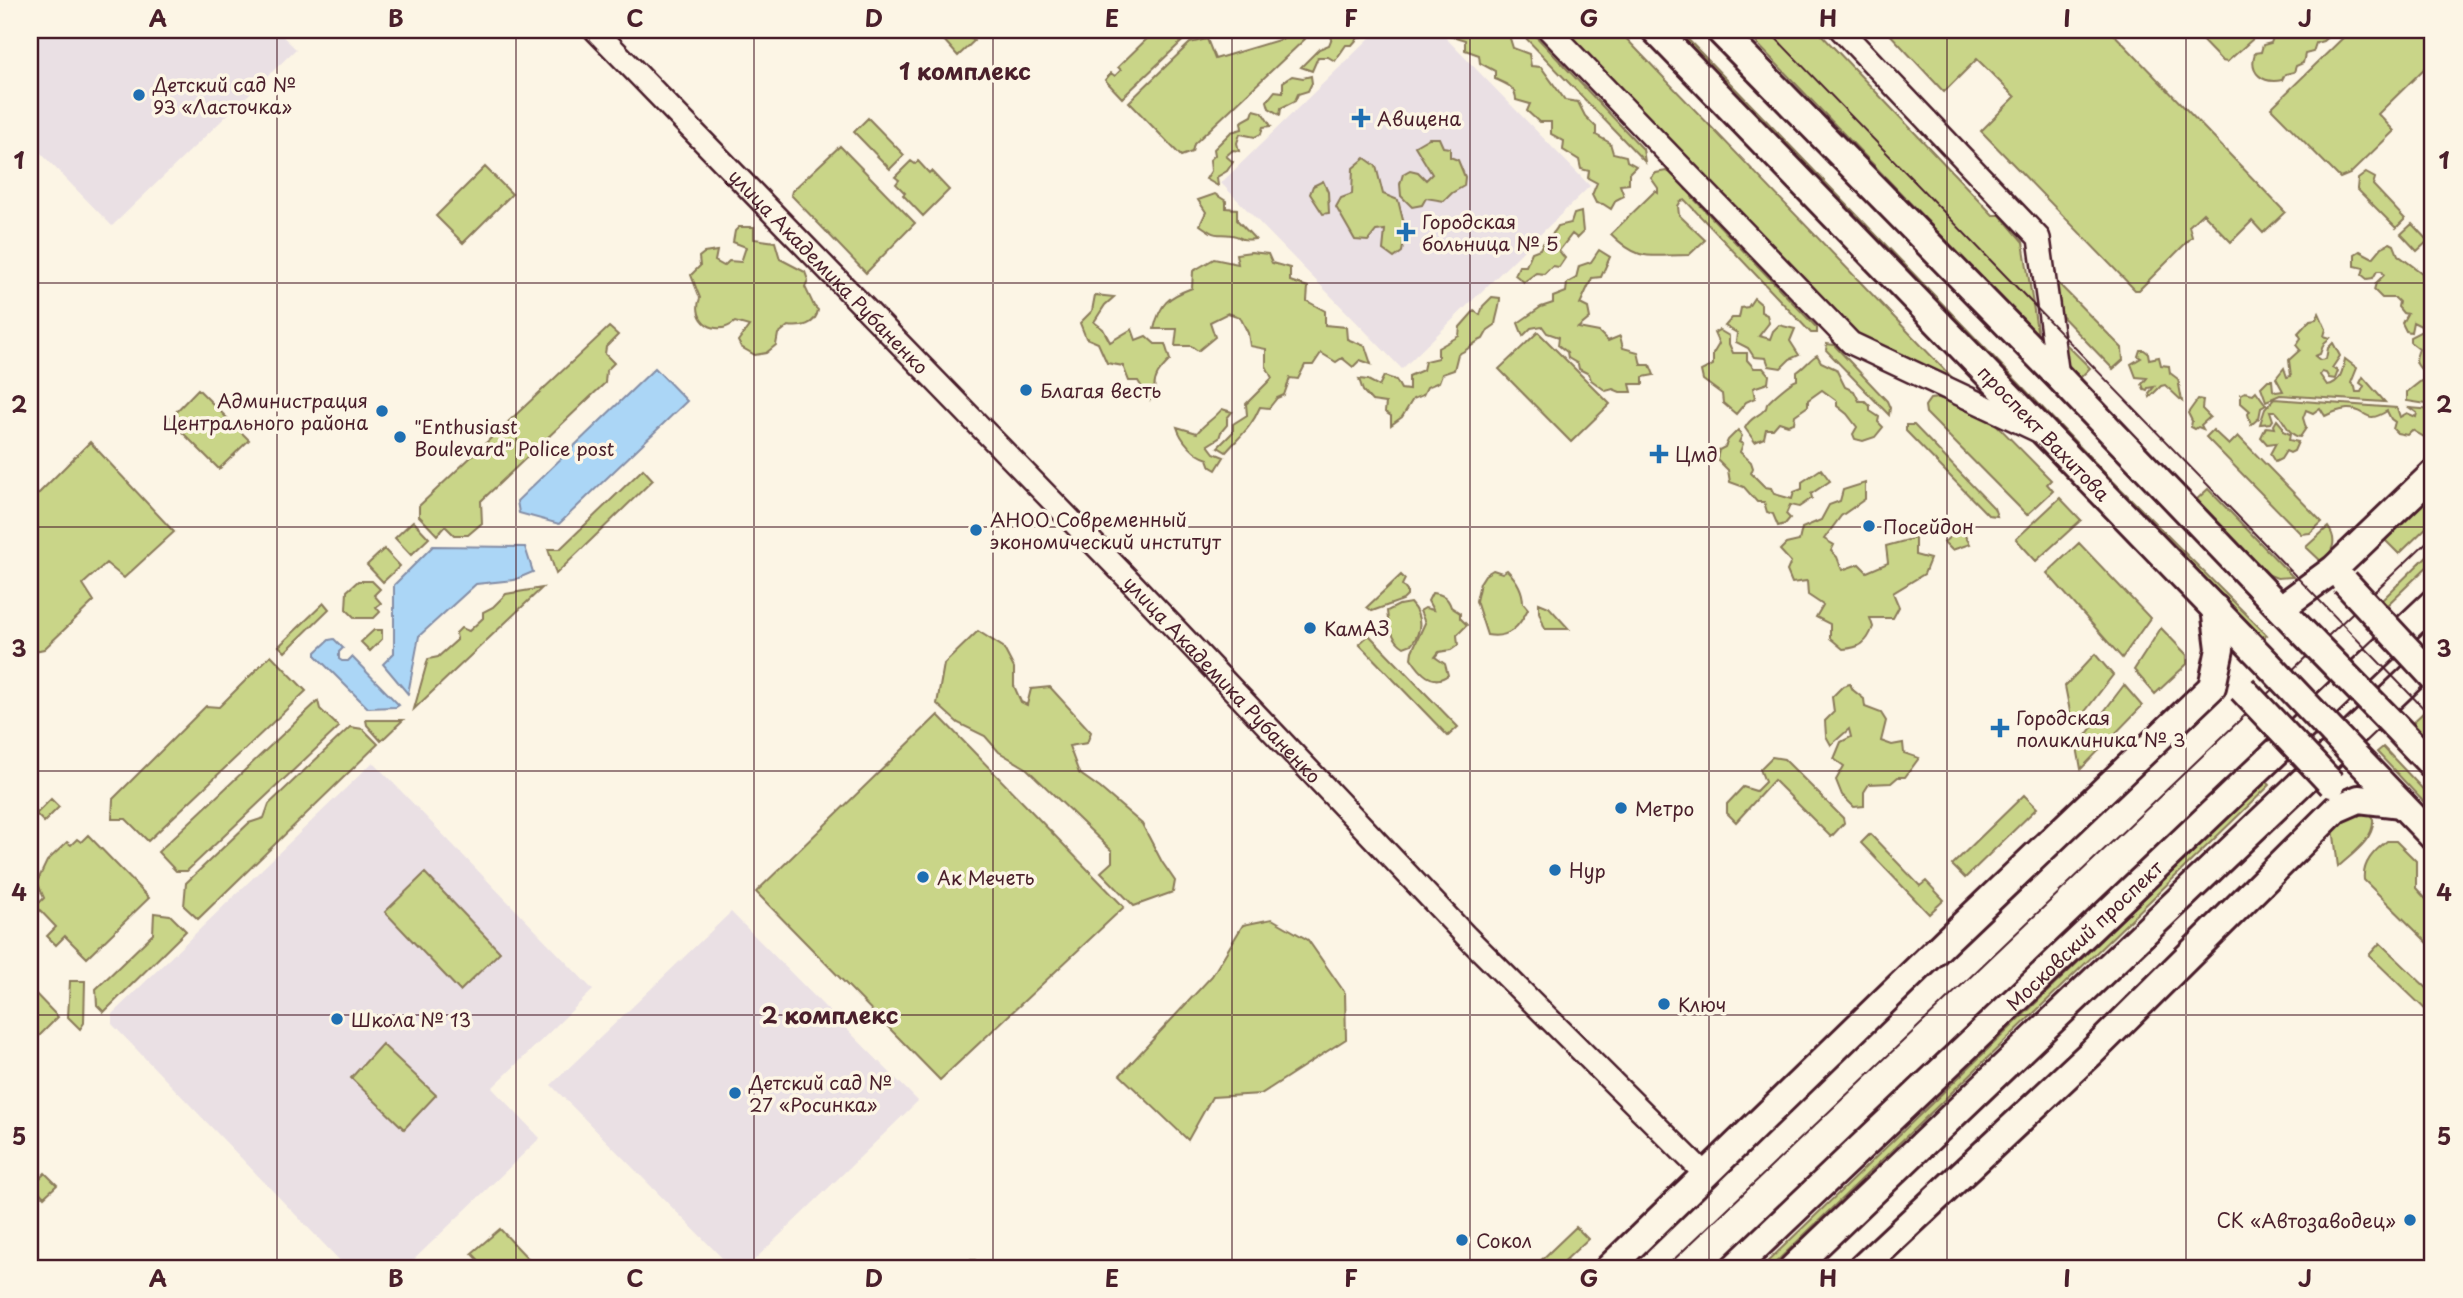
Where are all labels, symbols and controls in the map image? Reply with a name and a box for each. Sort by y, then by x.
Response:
text: A [149,0,167,35]
text: B [388,0,404,35]
text: C [626,0,644,35]
text: D [865,0,883,35]
text: E [1105,0,1119,35]
text: F [1344,0,1358,35]
text: G [1580,0,1598,35]
text: H [1819,0,1837,35]
text: I [2063,0,2071,35]
text: J [2298,0,2312,35]
district label: 1 комплекс [899,53,1031,88]
place label: Детский сад № 93 «Ласточка» [152,70,296,120]
marker: Детский сад № 93 «Ласточка» [131,87,147,103]
place label: Авицена [1377,104,1461,132]
marker: Авицена [1351,108,1371,128]
text: 1 [14,142,25,177]
text: 1 [2439,142,2450,177]
street label: улица Академика Рубаненко [723,162,935,380]
place label: Городская больница № 5 [1422,207,1559,257]
marker: Городская больница № 5 [1396,222,1416,242]
street label: проспект Вахитова [1972,358,2117,507]
place label: Благая весть [1040,376,1162,404]
marker: Благая весть [1018,382,1034,398]
text: 2 [11,386,27,421]
place label: Администрация Центрального района [163,386,368,436]
text: 2 [2436,386,2452,421]
marker: Администрация Центрального района [374,403,390,419]
place label: "Enthusiast Boulevard" Police post [414,412,615,462]
marker: "Enthusiast Boulevard" Police post [392,429,408,445]
place label: Цмд [1675,440,1718,468]
marker: Цмд [1649,444,1669,464]
place label: АНОО Современный экономический институт [990,505,1222,555]
place label: Посейдон [1883,512,1974,540]
marker: Посейдон [1861,518,1877,534]
marker: АНОО Современный экономический институт [968,522,984,538]
street label: улица Академика Рубаненко [1118,569,1328,789]
place label: КамАЗ [1324,614,1390,642]
marker: КамАЗ [1302,620,1318,636]
text: 3 [11,630,27,665]
text: 3 [2436,630,2452,665]
place label: Городская поликлиника № 3 [2016,703,2186,753]
marker: Городская поликлиника № 3 [1990,718,2010,738]
place label: Метро [1635,794,1694,822]
marker: Метро [1613,800,1629,816]
street label: Московский проспект [1999,853,2169,1017]
place label: Нур [1569,856,1606,884]
marker: Нур [1547,862,1563,878]
place label: Ак Мечеть [937,863,1035,891]
marker: Ак Мечеть [915,869,931,885]
text: 4 [11,874,27,909]
text: 4 [2436,874,2452,909]
place label: Ключ [1678,990,1727,1018]
marker: Ключ [1656,996,1672,1012]
district label: 2 комплекс [761,997,899,1032]
place label: Школа № 13 [351,1005,471,1033]
marker: Школа № 13 [329,1011,345,1027]
place label: Детский сад № 27 «Росинка» [748,1068,892,1118]
marker: Детский сад № 27 «Росинка» [727,1085,743,1101]
text: 5 [12,1118,26,1153]
text: 5 [2437,1118,2451,1153]
place label: СК «Автозаводец» [2217,1206,2396,1234]
marker: СК «Автозаводец» [2402,1212,2418,1228]
place label: Сокол [1476,1226,1532,1254]
marker: Сокол [1454,1232,1470,1248]
text: A [149,1260,167,1295]
text: B [388,1260,404,1295]
text: C [626,1260,644,1295]
text: D [865,1260,883,1295]
text: E [1105,1260,1119,1295]
text: F [1344,1260,1358,1295]
text: G [1580,1260,1598,1295]
text: H [1819,1260,1837,1295]
text: I [2063,1260,2071,1295]
text: J [2298,1260,2312,1295]

